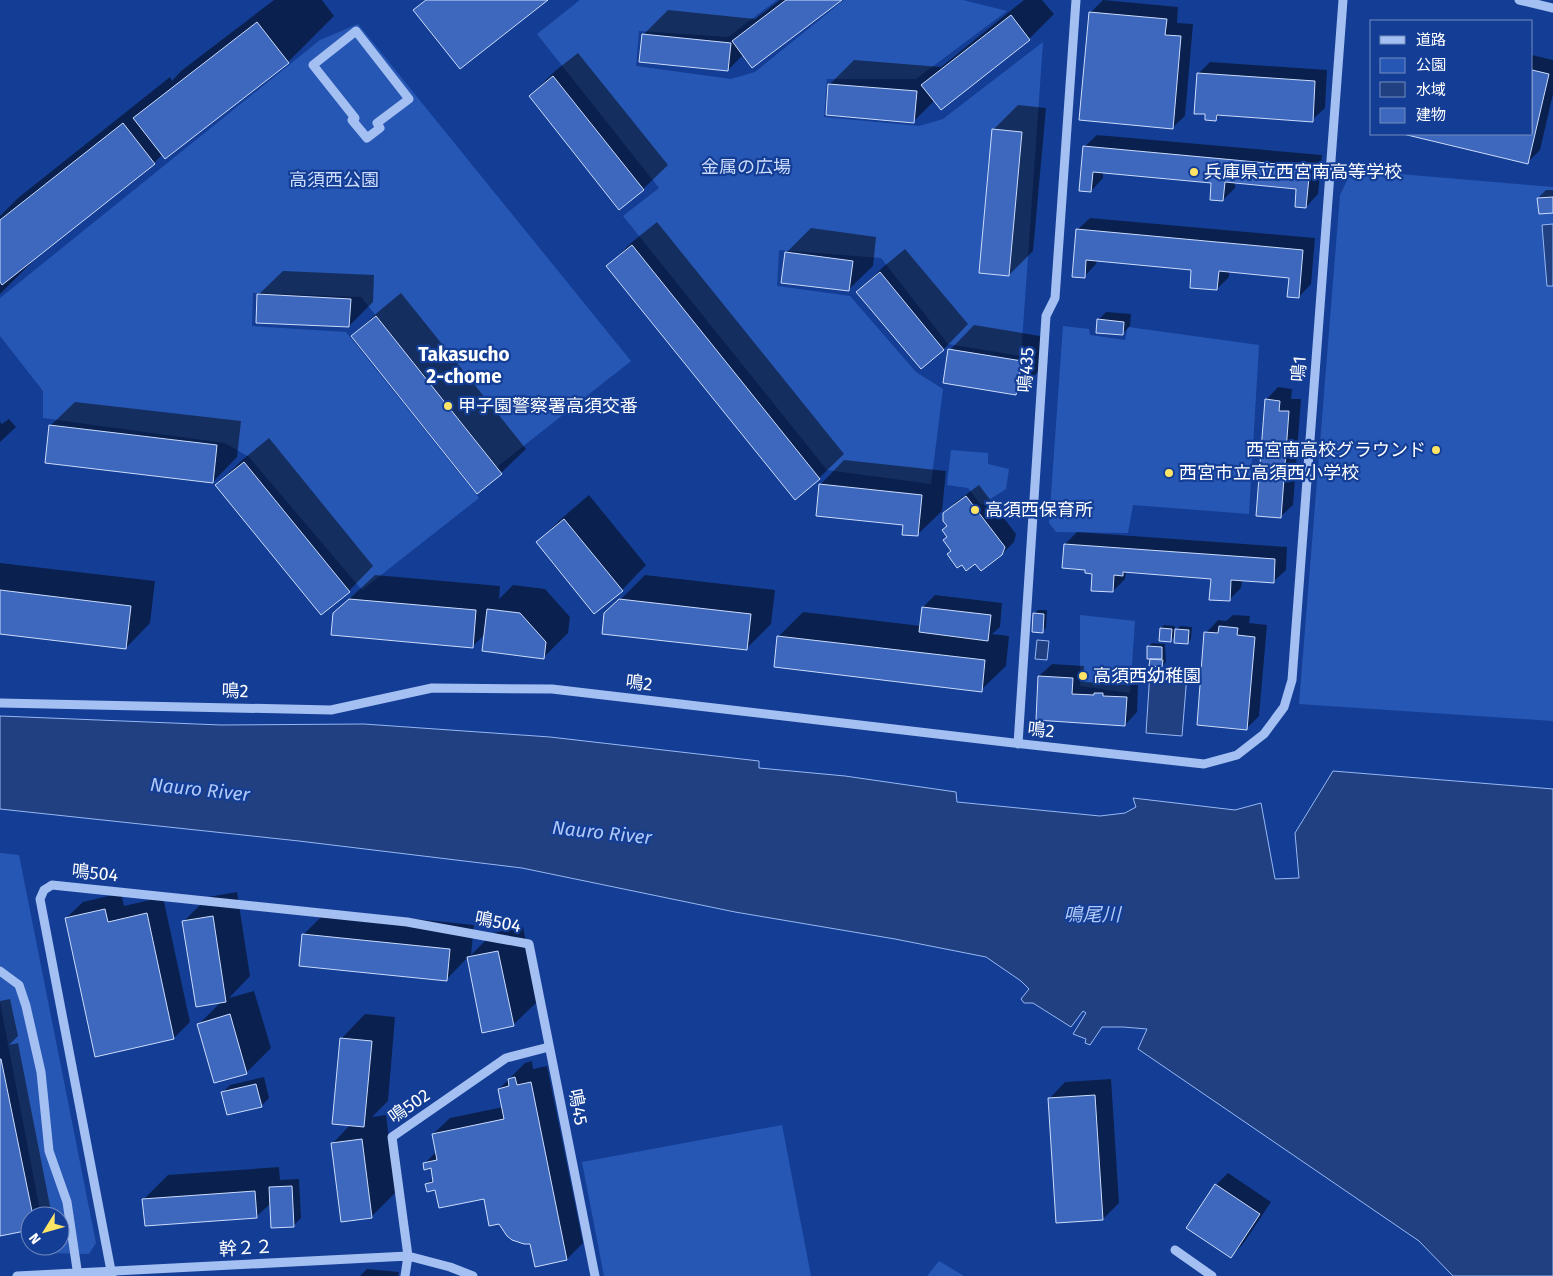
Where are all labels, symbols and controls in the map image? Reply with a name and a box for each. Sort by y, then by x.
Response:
legend [1370,20,1533,135]
text: 道路 [1416,31,1446,49]
text: 公園 [1416,56,1446,74]
text: 水域 [1416,81,1446,99]
text: 建物 [1416,106,1446,124]
park label: 金属の広場 [701,156,791,178]
place label: 兵庫県立西宮南高等学校 [1204,161,1402,183]
marker: 兵庫県立西宮南高等学校 [1188,166,1200,178]
park label: 高須西公園 [289,169,379,191]
district label: Takasucho 2-chome [418,343,510,388]
street label: 鳴435 [1013,347,1039,393]
street label: 鳴1 [1287,355,1311,383]
place label: 甲子園警察署高須交番 [458,395,638,417]
marker: 甲子園警察署高須交番 [442,400,454,412]
place label: 西宮南高校グラウンド [1246,439,1426,461]
marker: 西宮南高校グラウンド [1430,444,1442,456]
place label: 西宮市立高須西小学校 [1179,462,1359,484]
marker: 西宮市立高須西小学校 [1163,467,1175,479]
place label: 高須西保育所 [985,499,1093,521]
marker: 高須西保育所 [969,504,981,516]
place label: 高須西幼稚園 [1093,665,1201,687]
street label: 鳴2 [624,670,654,696]
marker: 高須西幼稚園 [1077,670,1089,682]
street label: 鳴2 [221,680,249,702]
street label: 鳴2 [1026,718,1056,742]
water label: Nauro River [149,773,252,806]
water label: Nauro River [551,816,654,849]
street label: 鳴504 [71,860,120,886]
water label: 鳴尾川 [1063,903,1122,926]
street label: 鳴504 [473,907,523,937]
street label: 鳴502 [384,1084,434,1128]
street label: 鳴45 [564,1087,592,1127]
north arrow [20,1206,70,1256]
text: N [25,1230,45,1247]
street label: 幹２２ [218,1236,274,1260]

